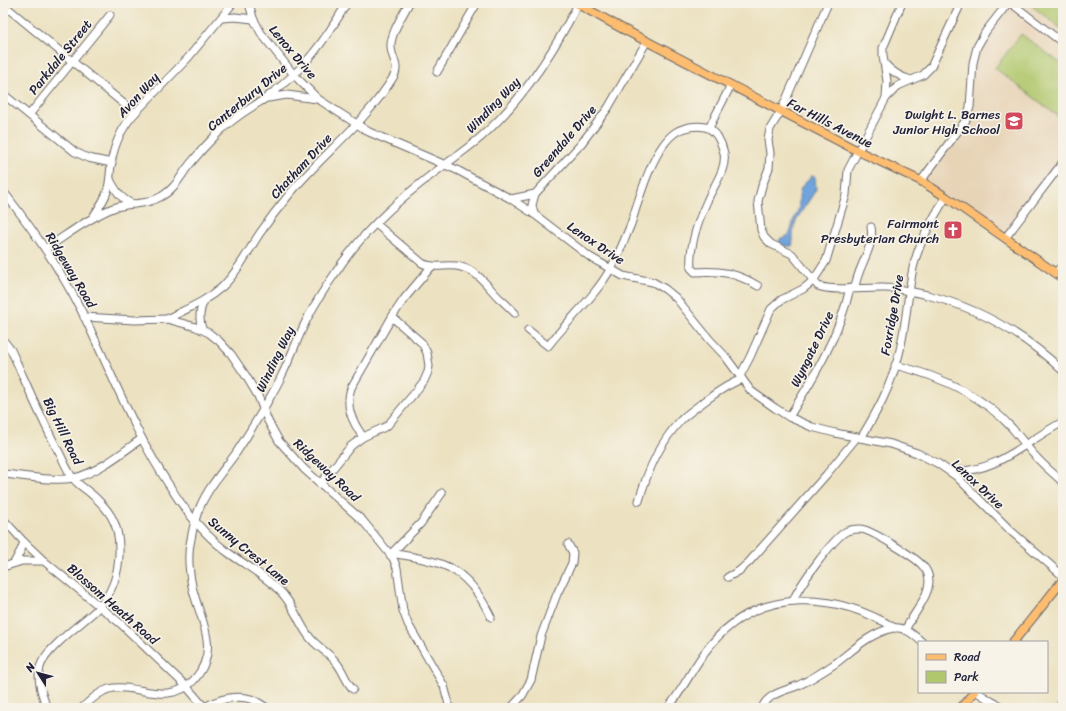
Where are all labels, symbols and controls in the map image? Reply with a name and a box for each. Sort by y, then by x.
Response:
street label: Parkdale Street [22,14,98,100]
street label: Lenox Drive [263,19,323,85]
street label: Canterbury Drive [202,57,293,137]
street label: Avon Way [110,67,165,124]
street label: Winding Way [460,71,526,139]
street label: Far Hills Avenue [783,92,877,154]
street label: Greendale Drive [526,100,602,182]
place label: Dwight L. Barnes Junior High School [892,103,1001,141]
school or university icon: Dwight L. Barnes Junior High School [1003,110,1025,132]
street label: Chatham Drive [264,127,338,204]
place label: Fairmont Presbyterian Church [821,212,939,250]
street label: Lenox Drive [562,215,630,271]
church icon: Fairmont Presbyterian Church [942,219,964,241]
street label: Ridgeway Road [39,228,103,313]
street label: Foxridge Drive [874,272,910,357]
street label: Wyngate Drive [784,307,840,391]
street label: Winding Way [249,322,301,396]
street label: Big Hill Road [37,393,90,470]
street label: Ridgeway Road [288,433,367,508]
street label: Lenox Drive [946,453,1010,515]
street label: Sunny Crest Lane [203,511,295,591]
street label: Blossom Heath Road [62,557,165,651]
legend [918,641,1048,693]
text: Road [954,646,981,668]
north arrow [18,653,58,693]
text: N [20,658,40,677]
text: Park [954,666,979,688]

